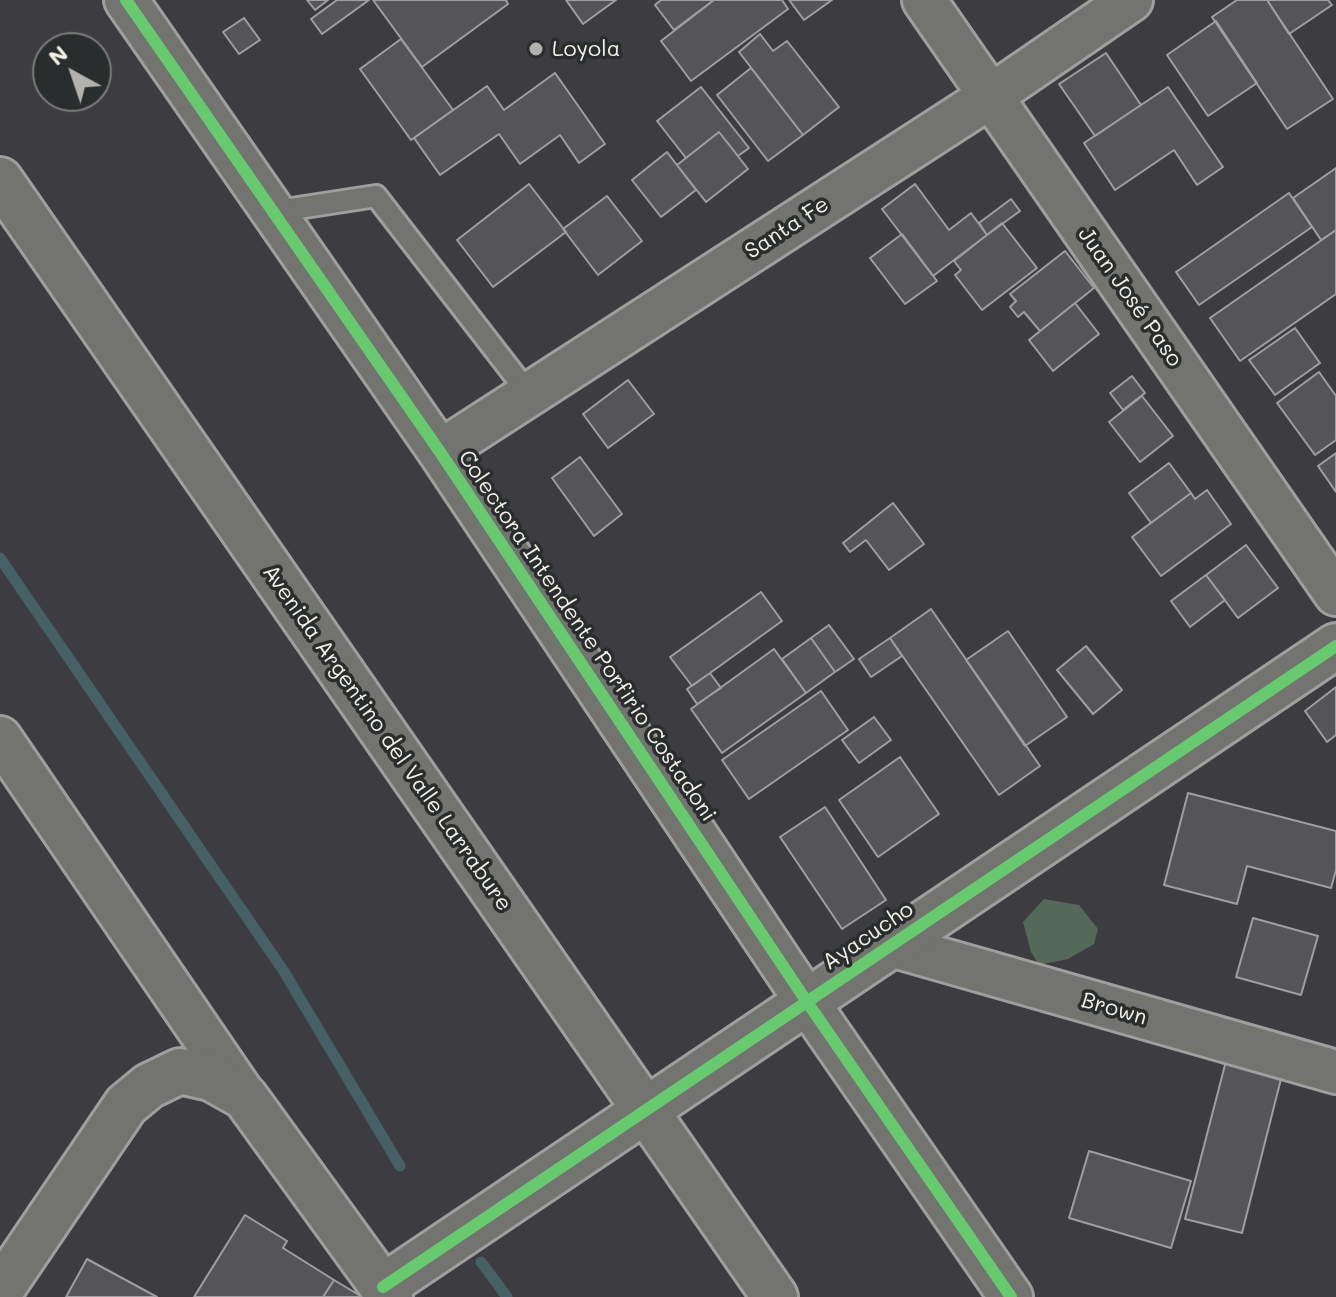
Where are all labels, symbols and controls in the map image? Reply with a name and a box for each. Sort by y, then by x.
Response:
north arrow [32,32,112,112]
place label: Loyola [552,36,620,62]
text: N [42,38,73,71]
marker: Loyola [527,40,545,58]
street label: Santa Fe [740,191,834,265]
street label: Juan José Paso [1072,222,1188,372]
street label: Colectora Intendente Porfirio Costadoni [452,445,722,827]
street label: Avenida Argentino del Valle Larrabure [257,560,517,916]
street label: Ayacucho [818,896,918,976]
street label: Brown [1078,987,1150,1031]

